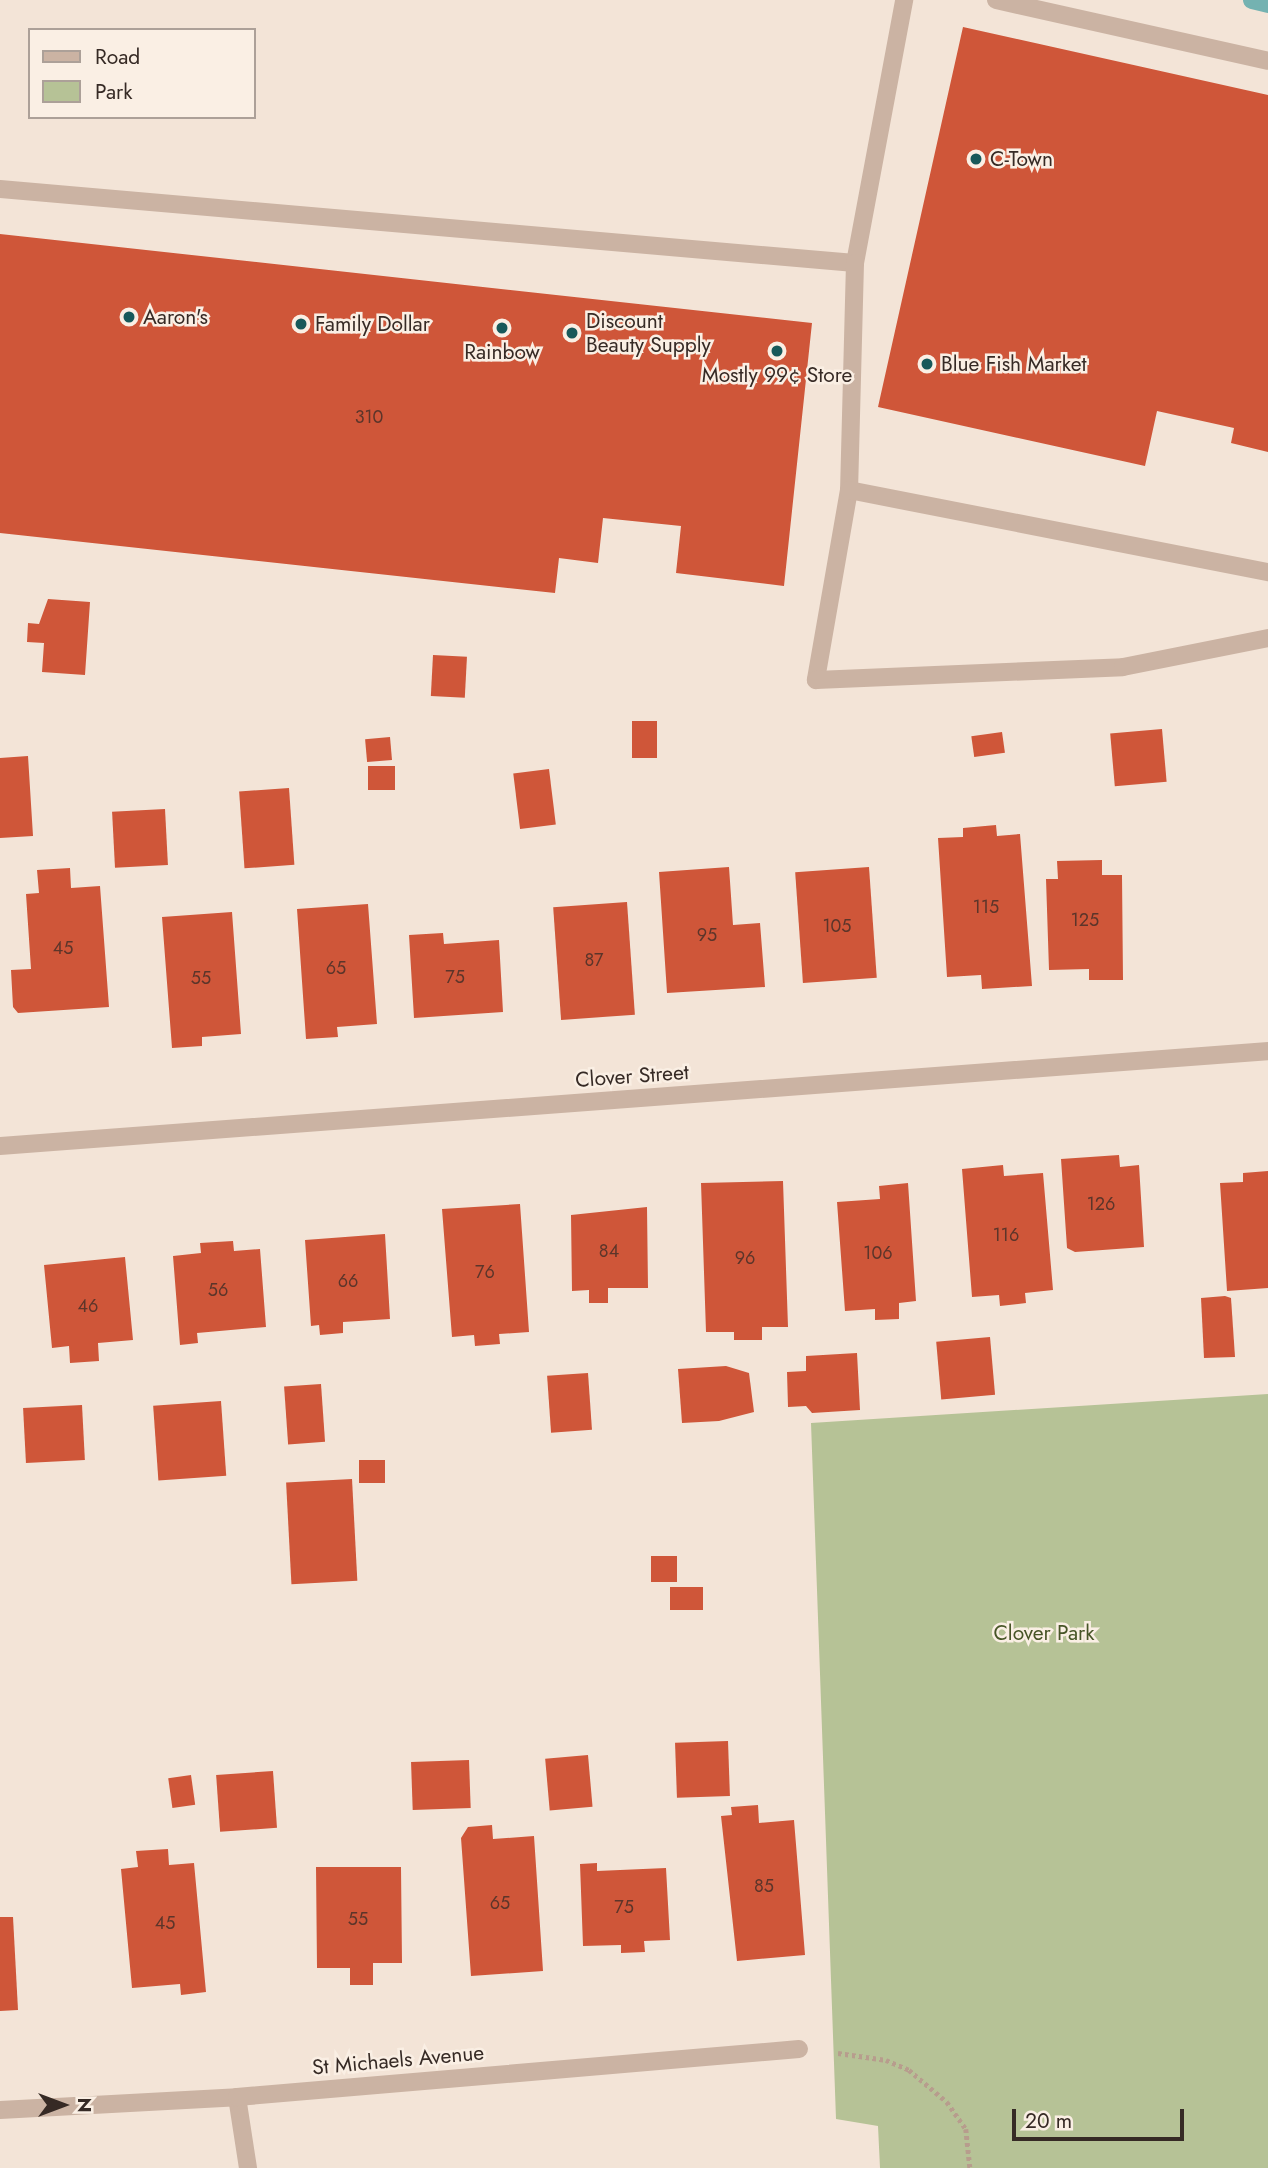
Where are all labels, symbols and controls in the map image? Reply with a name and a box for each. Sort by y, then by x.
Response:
legend [28,28,256,119]
text: Road [95,42,140,72]
text: Park [95,77,132,107]
place label: C-Town [990,146,1053,172]
marker: C-Town [968,151,984,167]
place label: Aaron's [143,304,208,330]
place label: Discount Beauty Supply [586,308,711,358]
marker: Aaron's [121,309,137,325]
place label: Family Dollar [315,311,430,337]
marker: Family Dollar [293,316,309,332]
marker: Rainbow [494,320,510,336]
marker: Discount Beauty Supply [564,325,580,341]
place label: Rainbow [464,339,540,365]
marker: Mostly 99¢ Store [769,343,785,359]
place label: Blue Fish Market [941,351,1087,377]
marker: Blue Fish Market [919,356,935,372]
place label: Mostly 99¢ Store [702,362,852,388]
house number: 310 [355,406,383,428]
house number: 115 [973,896,999,918]
house number: 125 [1071,909,1099,931]
house number: 105 [822,915,852,937]
house number: 95 [697,924,717,946]
house number: 45 [53,937,73,959]
house number: 87 [584,949,604,971]
house number: 65 [326,957,346,979]
house number: 75 [445,966,465,988]
house number: 55 [191,967,211,989]
street label: Clover Street [574,1059,690,1093]
house number: 126 [1087,1193,1115,1215]
house number: 116 [993,1224,1019,1246]
house number: 84 [599,1240,619,1262]
house number: 106 [863,1242,893,1264]
house number: 96 [735,1247,755,1269]
house number: 76 [475,1261,495,1283]
house number: 66 [338,1270,358,1292]
house number: 56 [208,1279,228,1301]
house number: 46 [78,1295,98,1317]
park label: Clover Park [993,1620,1095,1646]
house number: 85 [754,1875,774,1897]
house number: 65 [490,1892,510,1914]
house number: 75 [614,1896,634,1918]
house number: 55 [348,1908,368,1930]
house number: 45 [155,1912,175,1934]
street label: St Michaels Avenue [311,2040,485,2080]
north arrow [28,2070,98,2140]
scale bar [1016,2094,1188,2138]
text: N [71,2097,98,2113]
text: 20 m [1025,2106,1072,2136]

